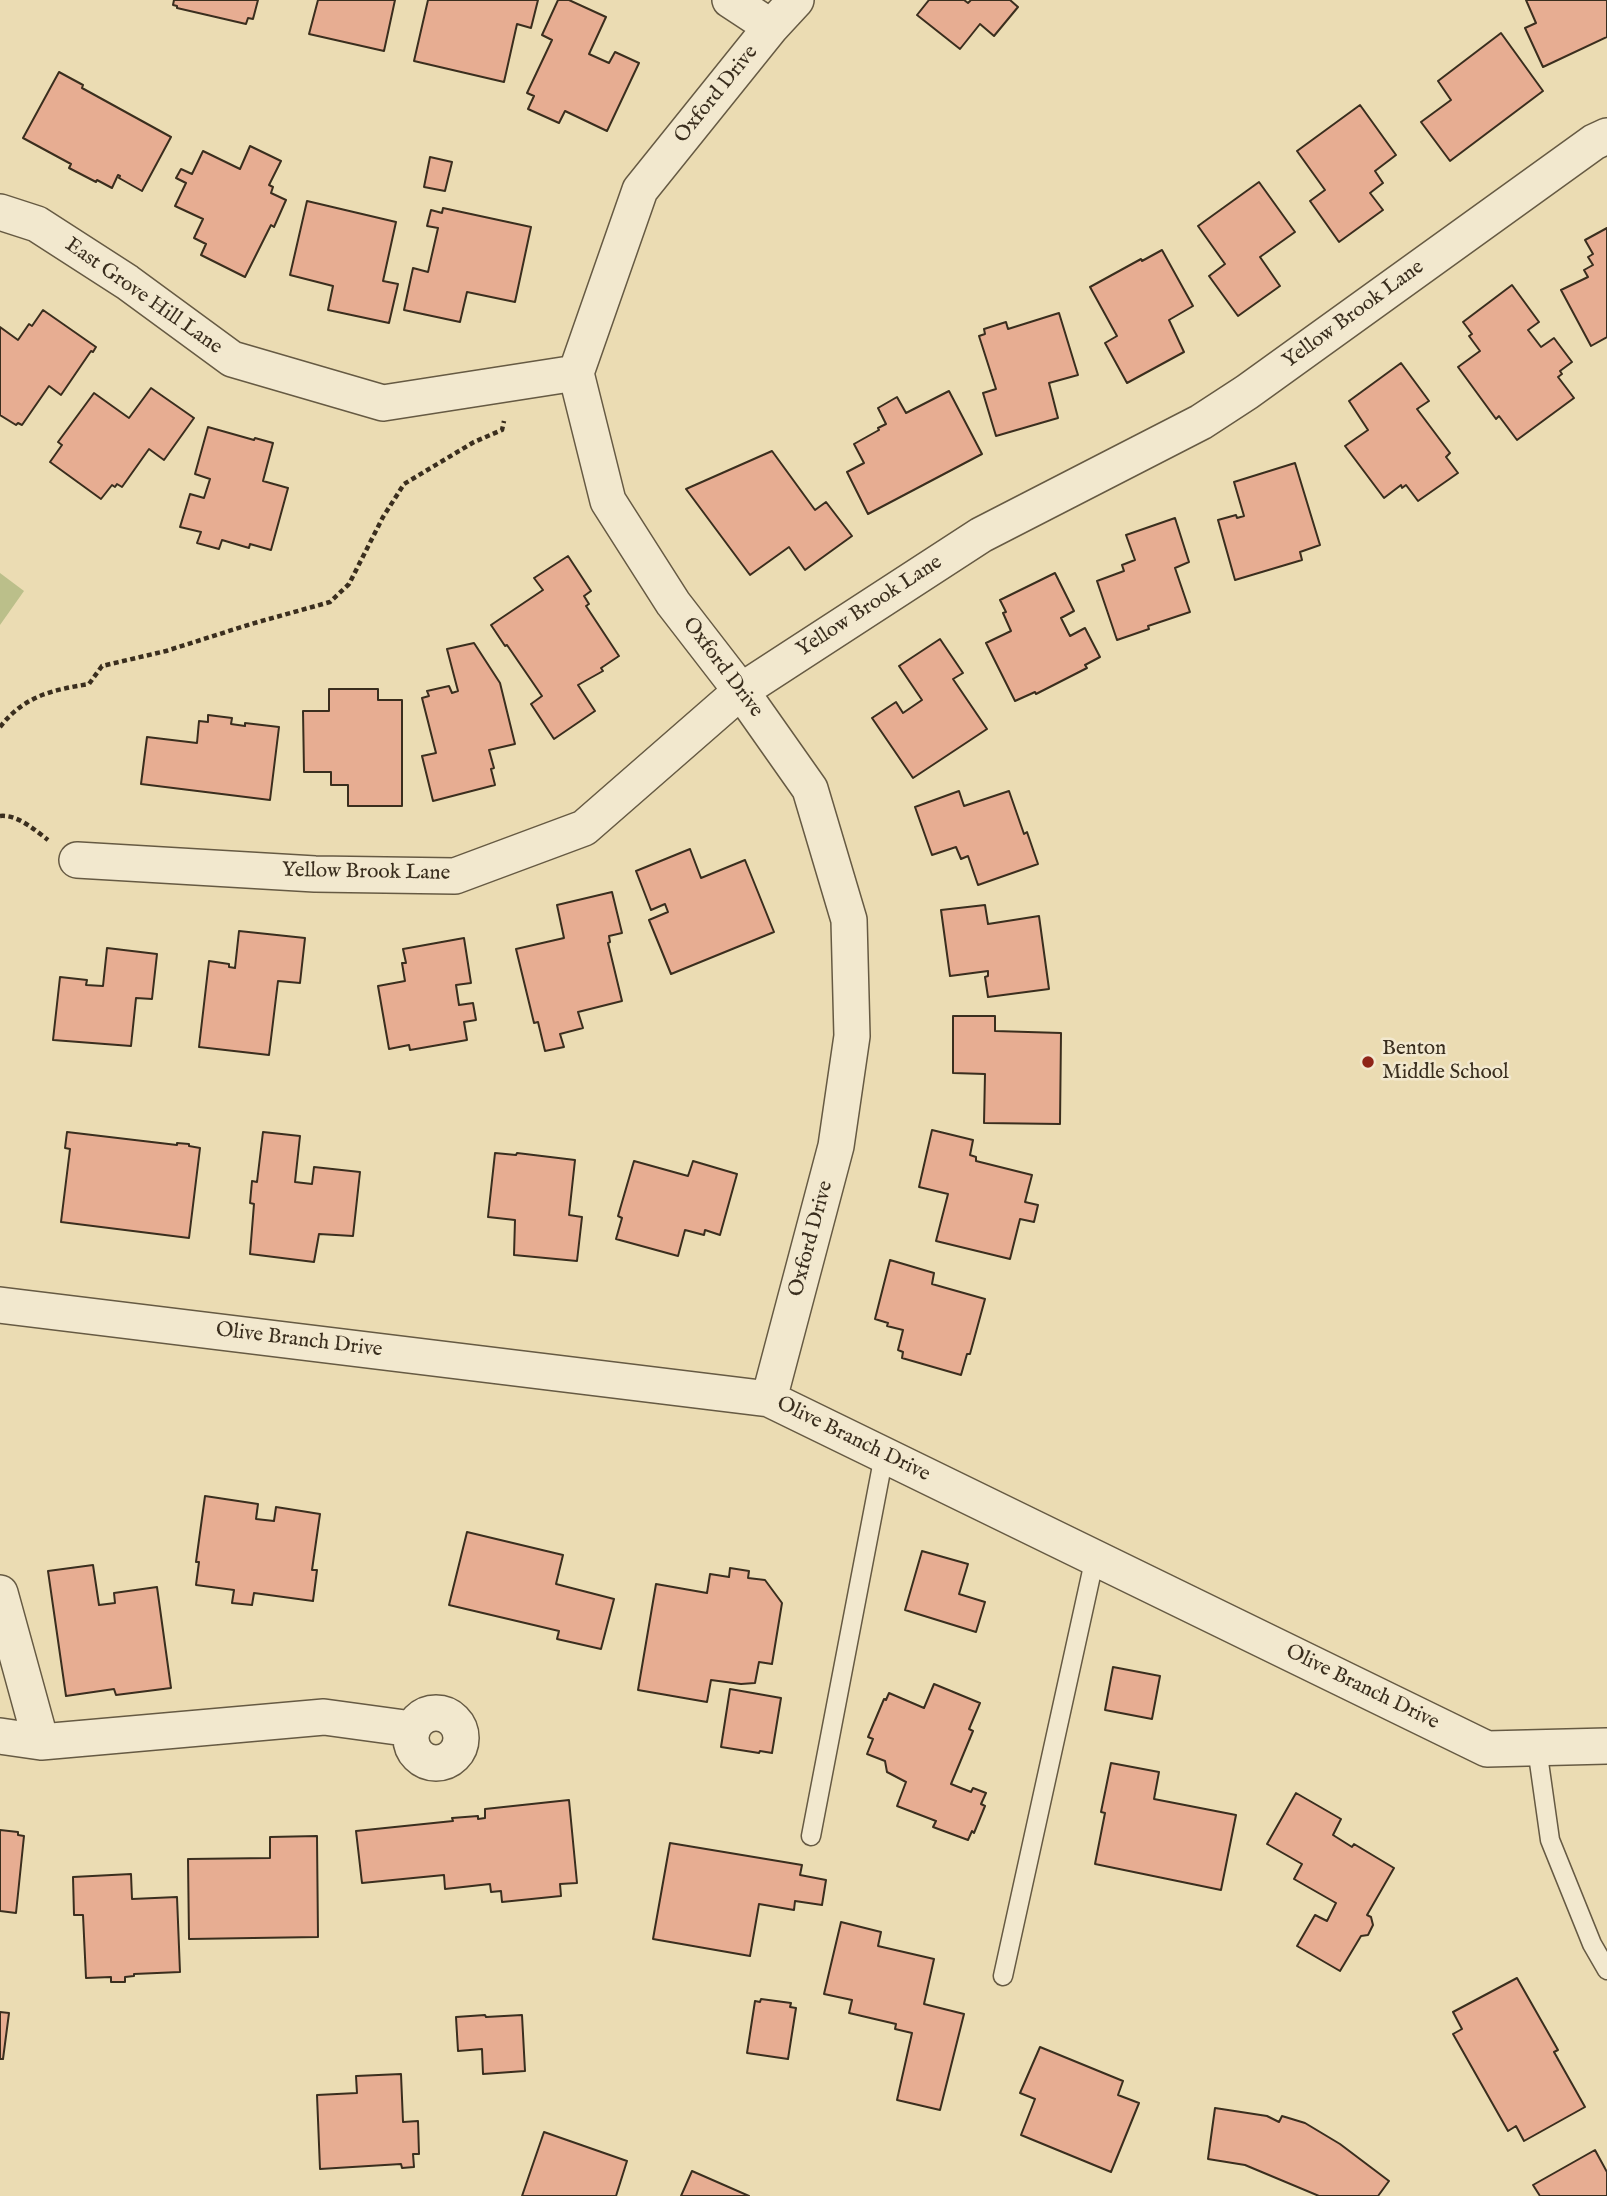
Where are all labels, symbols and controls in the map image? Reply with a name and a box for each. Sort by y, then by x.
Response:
street label: Oxford Drive [670,41,764,149]
street label: East Grove Hill Lane [59,233,227,361]
street label: Yellow Brook Lane [1278,255,1430,375]
street label: Yellow Brook Lane [793,551,947,663]
street label: Oxford Drive [676,613,768,723]
street label: Yellow Brook Lane [282,859,450,887]
place label: Benton Middle School [1382,1037,1509,1087]
marker: Benton Middle School [1360,1054,1376,1070]
street label: Oxford Drive [784,1178,840,1300]
street label: Olive Branch Drive [214,1318,384,1364]
street label: Olive Branch Drive [772,1392,934,1488]
street label: Olive Branch Drive [1281,1640,1443,1736]

